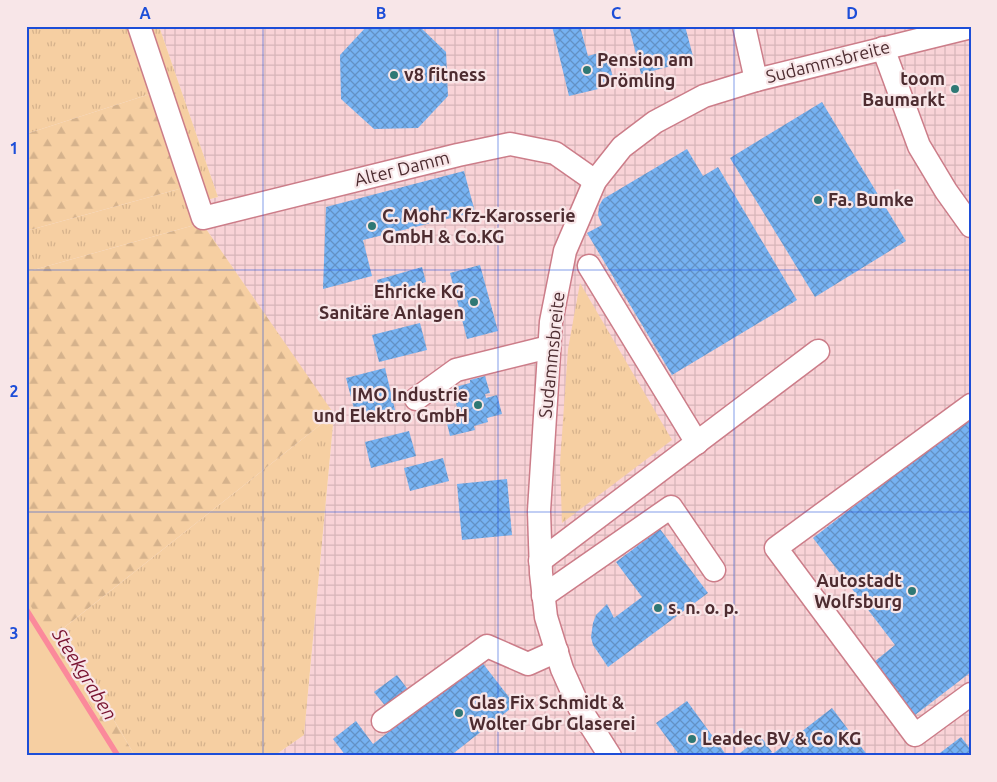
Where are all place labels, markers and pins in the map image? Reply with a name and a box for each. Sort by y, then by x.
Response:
place label: Pension am Drömling [597,49,693,90]
place label: v8 fitness [404,64,486,84]
marker: Pension am Drömling [581,64,593,76]
place label: toom Baumarkt [862,68,945,109]
marker: v8 fitness [388,69,400,81]
marker: toom Baumarkt [949,83,961,95]
place label: Fa. Bumke [828,189,914,209]
marker: Fa. Bumke [812,194,824,206]
place label: C. Mohr Kfz-Karosserie GmbH & Co.KG [382,205,576,246]
marker: C. Mohr Kfz-Karosserie GmbH & Co.KG [366,220,378,232]
place label: Ehricke KG Sanitäre Anlagen [319,281,464,322]
marker: Ehricke KG Sanitäre Anlagen [468,296,480,308]
place label: IMO Industrie und Elektro GmbH [313,384,468,425]
marker: IMO Industrie und Elektro GmbH [472,399,484,411]
place label: Autostadt Wolfsburg [814,570,902,611]
marker: Autostadt Wolfsburg [906,585,918,597]
place label: s. n. o. p. [668,597,738,617]
marker: s. n. o. p. [652,602,664,614]
place label: Glas Fix Schmidt & Wolter Gbr Glaserei [469,692,636,733]
marker: Glas Fix Schmidt & Wolter Gbr Glaserei [453,707,465,719]
place label: Leadec BV & Co KG [702,728,861,748]
marker: Leadec BV & Co KG [686,733,698,745]

